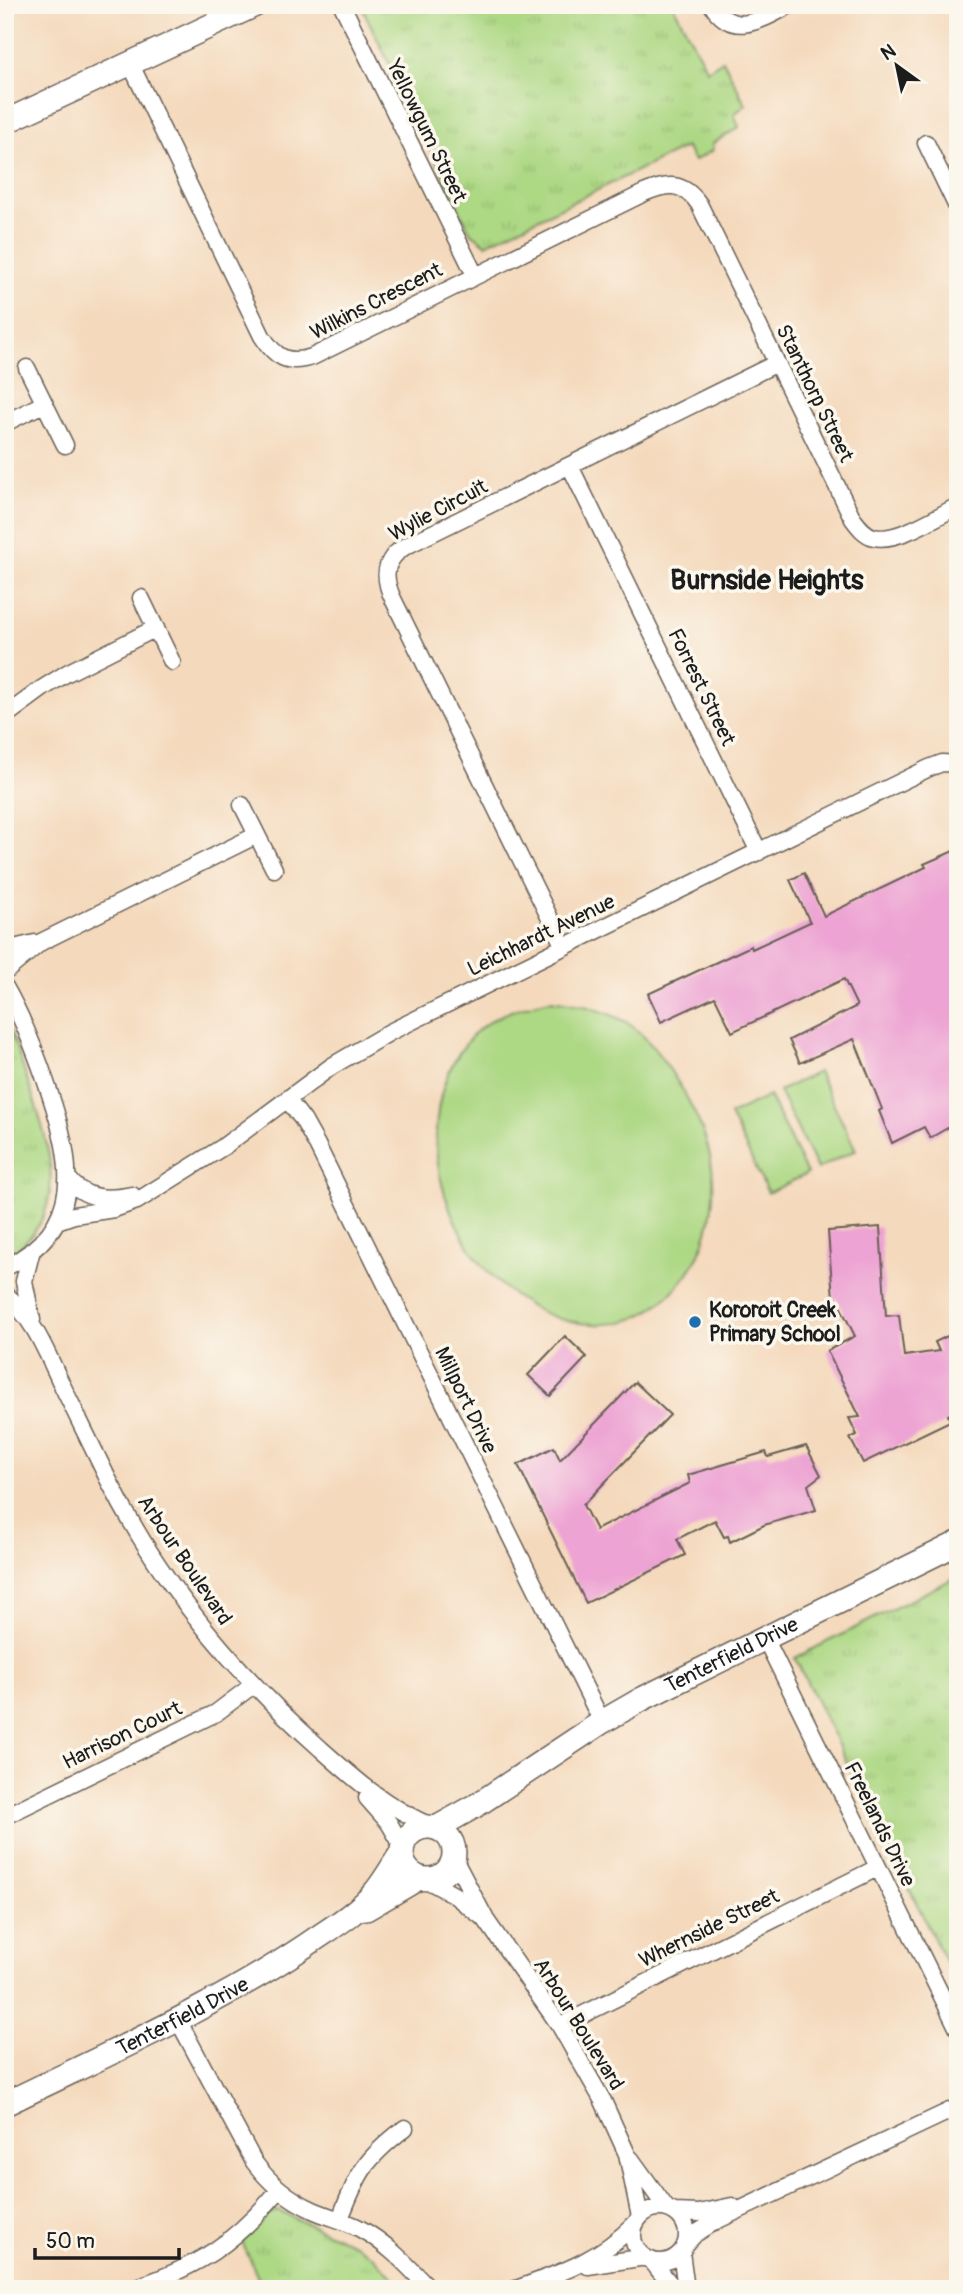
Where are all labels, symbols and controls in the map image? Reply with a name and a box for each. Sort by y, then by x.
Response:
north arrow [862,32,932,102]
text: N [876,39,900,66]
street label: Yellowgum Street [380,54,473,208]
street label: Wilkins Crescent [306,256,447,346]
street label: Stanthorp Street [770,320,860,467]
street label: Wylie Circuit [384,473,493,548]
district label: Burnside Heights [670,563,864,598]
street label: Forrest Street [662,624,742,751]
street label: Leichhardt Avenue [463,888,620,983]
place label: Kororoit Creek Primary School [709,1297,841,1348]
marker: Kororoit Creek Primary School [687,1314,703,1330]
street label: Millport Drive [428,1342,503,1459]
street label: Arbour Boulevard [131,1490,238,1630]
street label: Tenterfield Drive [660,1611,804,1700]
street label: Harrison Court [58,1695,187,1776]
street label: Freelands Drive [838,1757,922,1892]
street label: Whernside Street [635,1883,784,1974]
street label: Arbour Boulevard [527,1953,630,2095]
street label: Tenterfield Drive [112,1971,254,2062]
scale bar [35,2217,178,2261]
text: 50 m [46,2228,95,2255]

